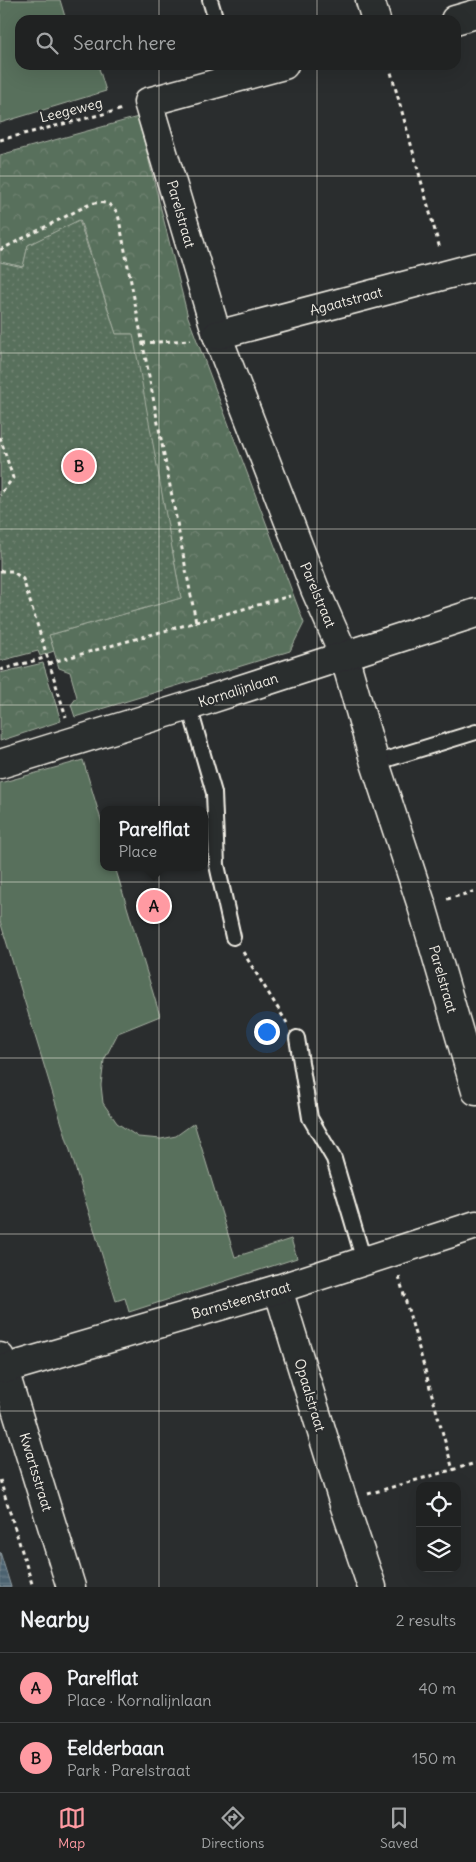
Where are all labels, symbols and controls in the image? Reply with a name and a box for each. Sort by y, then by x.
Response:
search box [15,15,461,70]
icon: search [33,29,61,57]
text: Search here [73,31,176,55]
street label: Leegeweg [38,94,104,126]
street label: Parelstraat [163,178,199,250]
street label: Agaatstraat [308,283,385,319]
pin: B [63,447,95,485]
street label: Parelstraat [296,560,340,631]
street label: Kornalijnlaan [196,669,280,711]
popup [100,806,208,871]
text: Parelflat [118,817,190,841]
text: Place [118,841,157,861]
pin: A [138,887,170,925]
street label: Parelstraat [425,943,461,1015]
your location [254,1019,280,1045]
street label: Barnsteenstraat [189,1277,293,1323]
street label: Opaalstraat [290,1356,330,1434]
street label: Kwartsstraat [16,1430,57,1514]
map controls [416,1482,461,1572]
button: locate [416,1482,461,1527]
button: layers [416,1527,461,1572]
text: Nearby [20,1606,90,1633]
text: 2 results [396,1610,456,1630]
text: Parelflat [67,1666,138,1690]
text: A [31,1678,41,1698]
text: 40 m [418,1678,456,1698]
text: Place · Kornalijnlaan [67,1690,212,1710]
text: Eelderbaan [67,1736,164,1760]
text: B [31,1748,41,1768]
text: 150 m [412,1748,456,1768]
text: Park · Parelstraat [67,1760,190,1780]
tab: Map [58,1804,86,1852]
tab: Directions [201,1804,264,1852]
tab: Saved [380,1804,418,1852]

